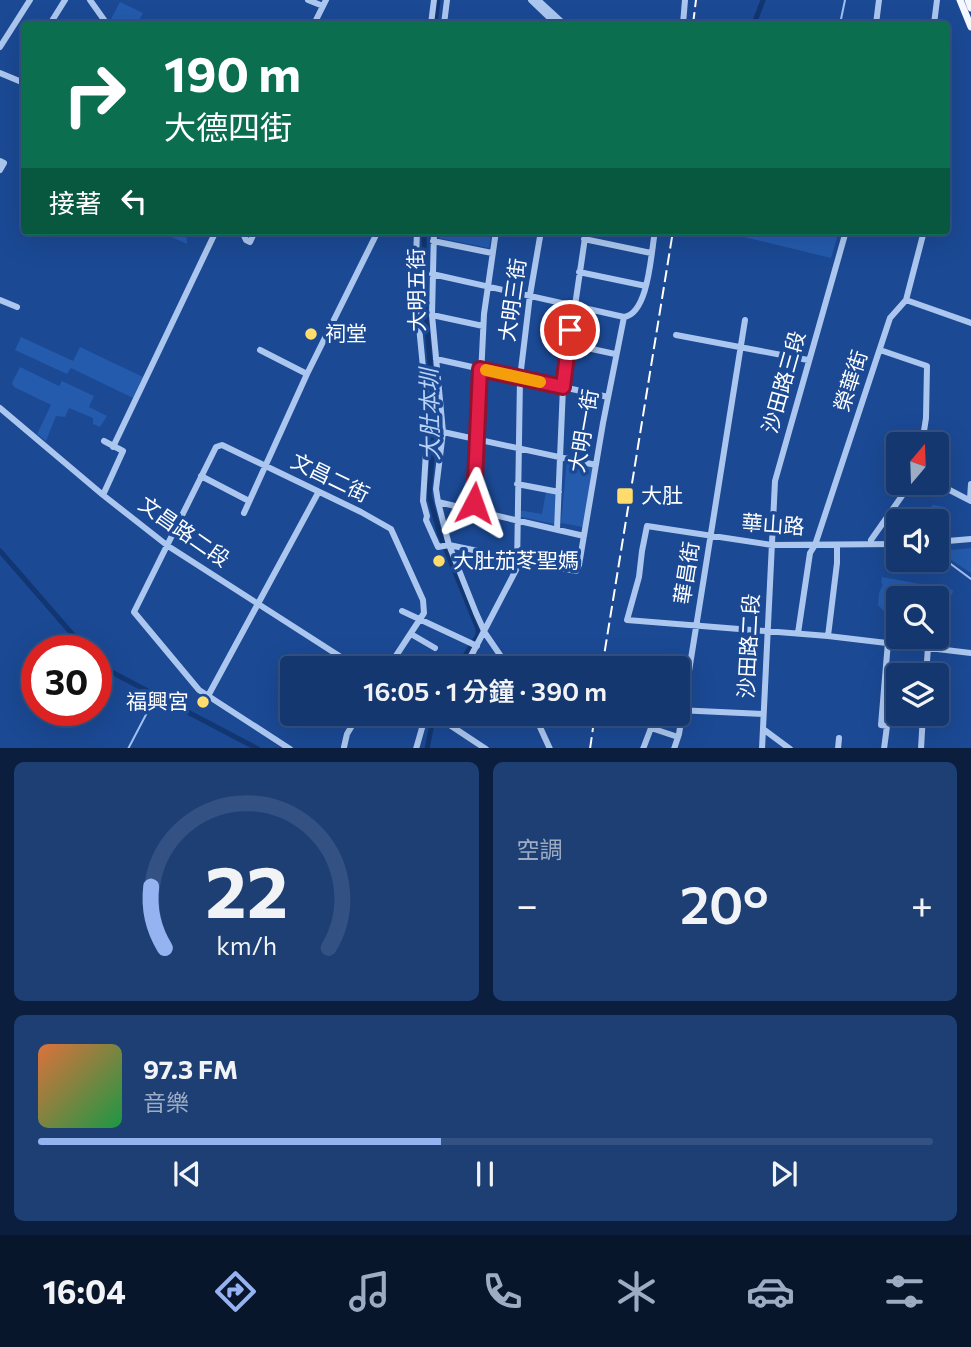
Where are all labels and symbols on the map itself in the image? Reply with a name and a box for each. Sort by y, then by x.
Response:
street label: 大明五街 [402,248,429,332]
street label: 大明三街 [493,256,530,343]
pin [540,300,600,360]
place label: 祠堂 [325,320,367,345]
marker: 祠堂 [303,326,319,342]
street label: 沙田路三段 [756,328,809,435]
street label: 榮華街 [828,347,871,414]
water label: 大肚本圳 [414,366,444,461]
street label: 大明一街 [563,387,602,474]
north arrow [886,432,948,495]
street label: 文昌二街 [287,447,374,506]
position arrow [437,466,511,540]
place label: 大肚 [641,482,683,507]
marker: 大肚 [615,486,635,506]
street label: 文昌路二段 [135,490,235,571]
street label: 華山路 [741,509,805,538]
street label: 華昌街 [668,540,703,606]
place label: 大肚茄苳聖媽 [453,547,579,572]
marker: 大肚茄苳聖媽 [431,553,447,569]
street label: 沙田路二段 [732,593,763,699]
speed limit sign: 30 [21,635,112,726]
place label: 福興宮 [126,688,189,713]
marker: 福興宮 [195,694,211,710]

